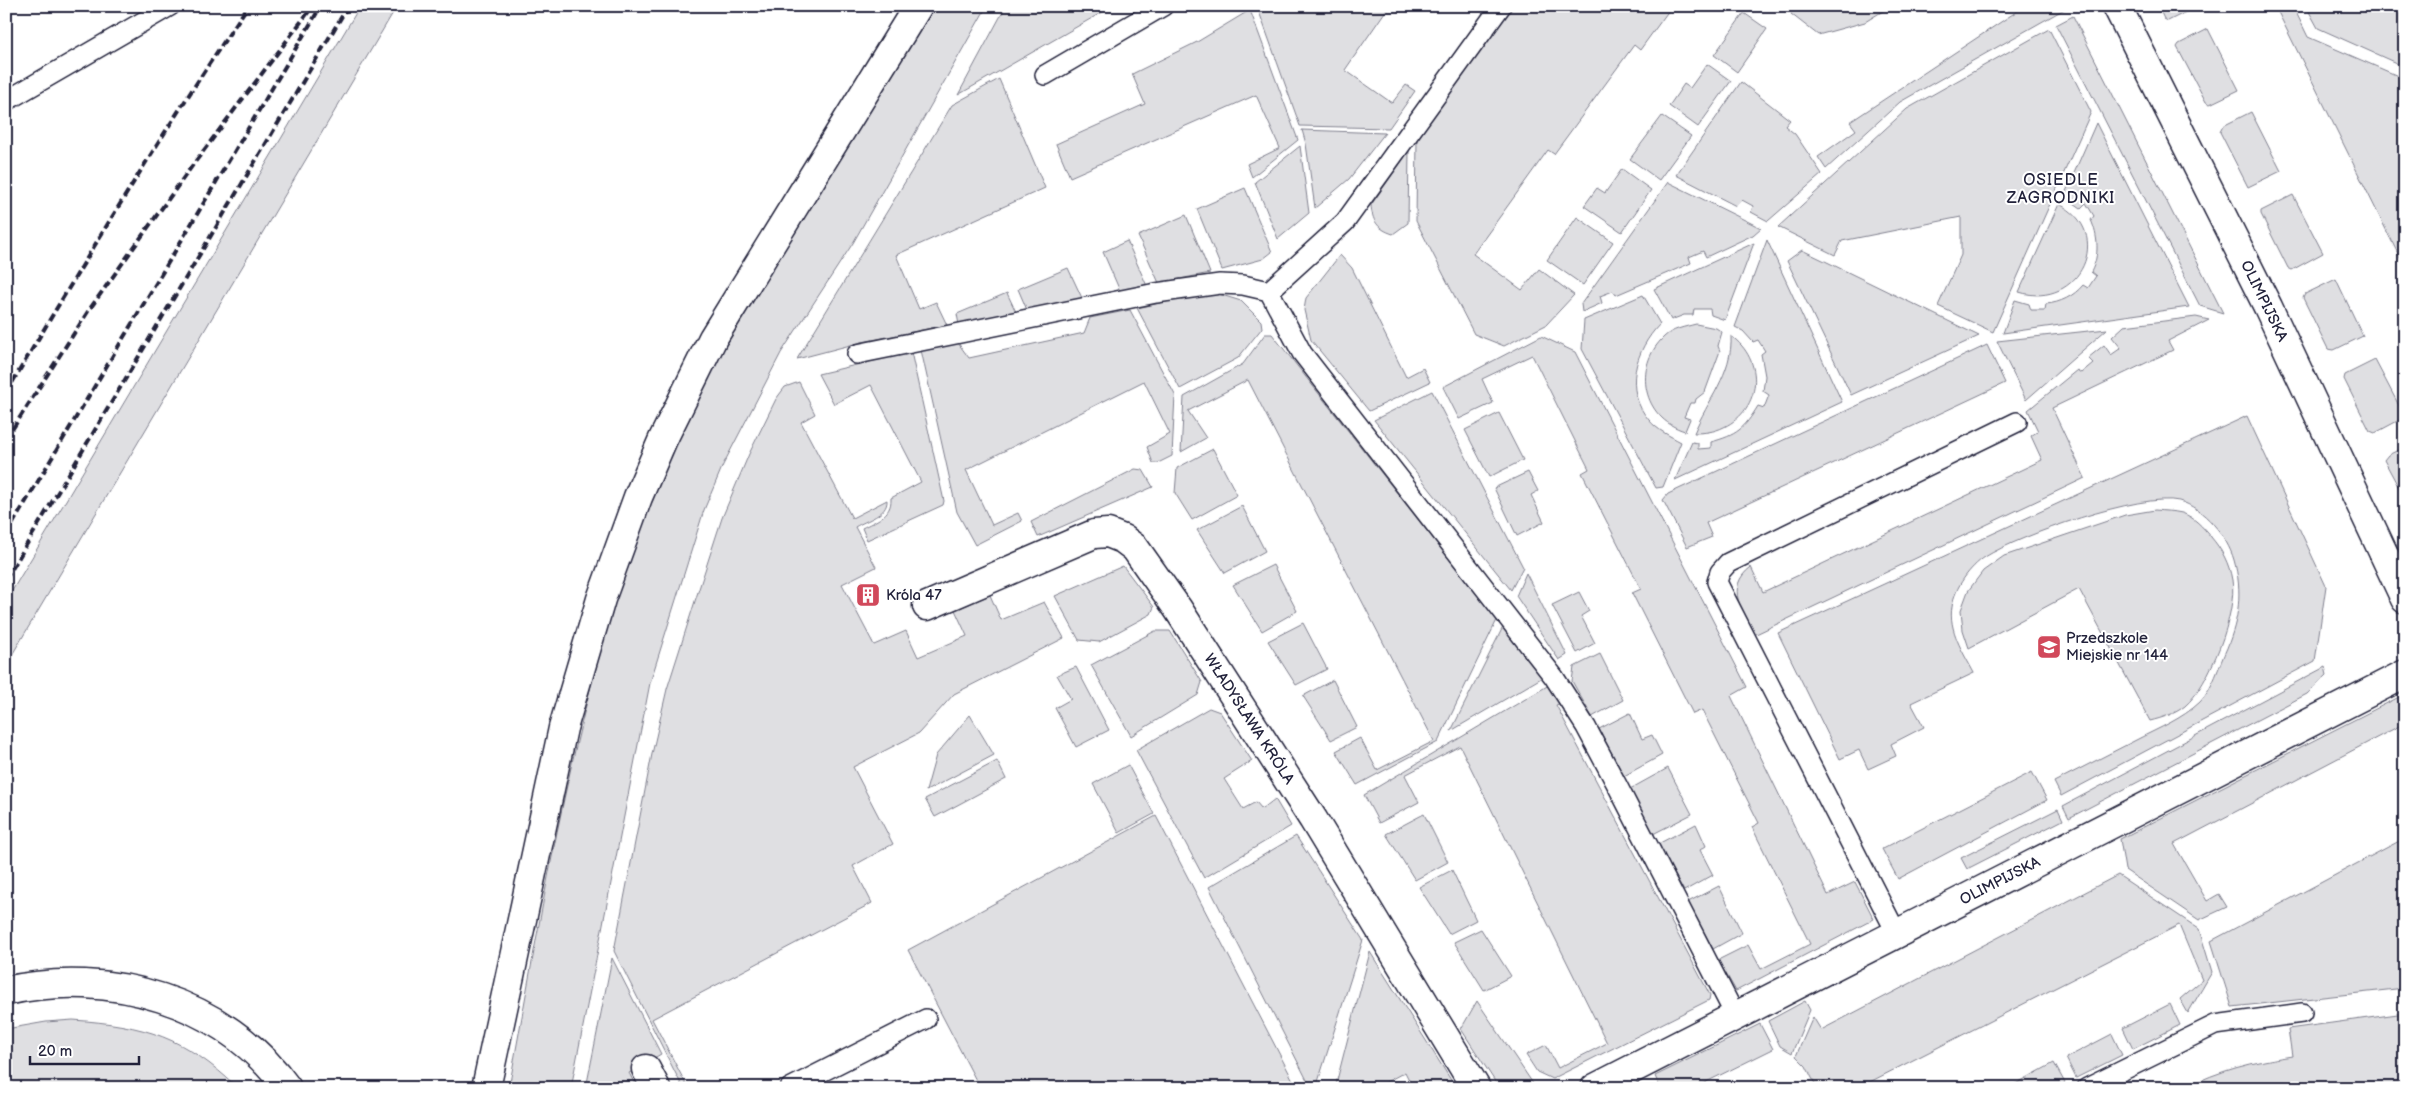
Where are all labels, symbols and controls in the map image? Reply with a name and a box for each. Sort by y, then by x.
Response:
district label: OSIEDLE ZAGRODNIKI [2006,171,2115,208]
street label: OLIMPIJSKA [2236,257,2292,345]
building icon: Króla 47 [855,582,881,608]
place label: Króla 47 [886,586,942,605]
place label: Przedszkole Miejskie nr 144 [2066,629,2168,665]
school or university icon: Przedszkole Miejskie nr 144 [2036,634,2062,660]
street label: WŁADYSŁAWA KRÓLA [1200,650,1299,789]
street label: OLIMPIJSKA [1957,852,2044,909]
scale bar [30,1034,139,1066]
text: 20 m [38,1042,72,1061]

